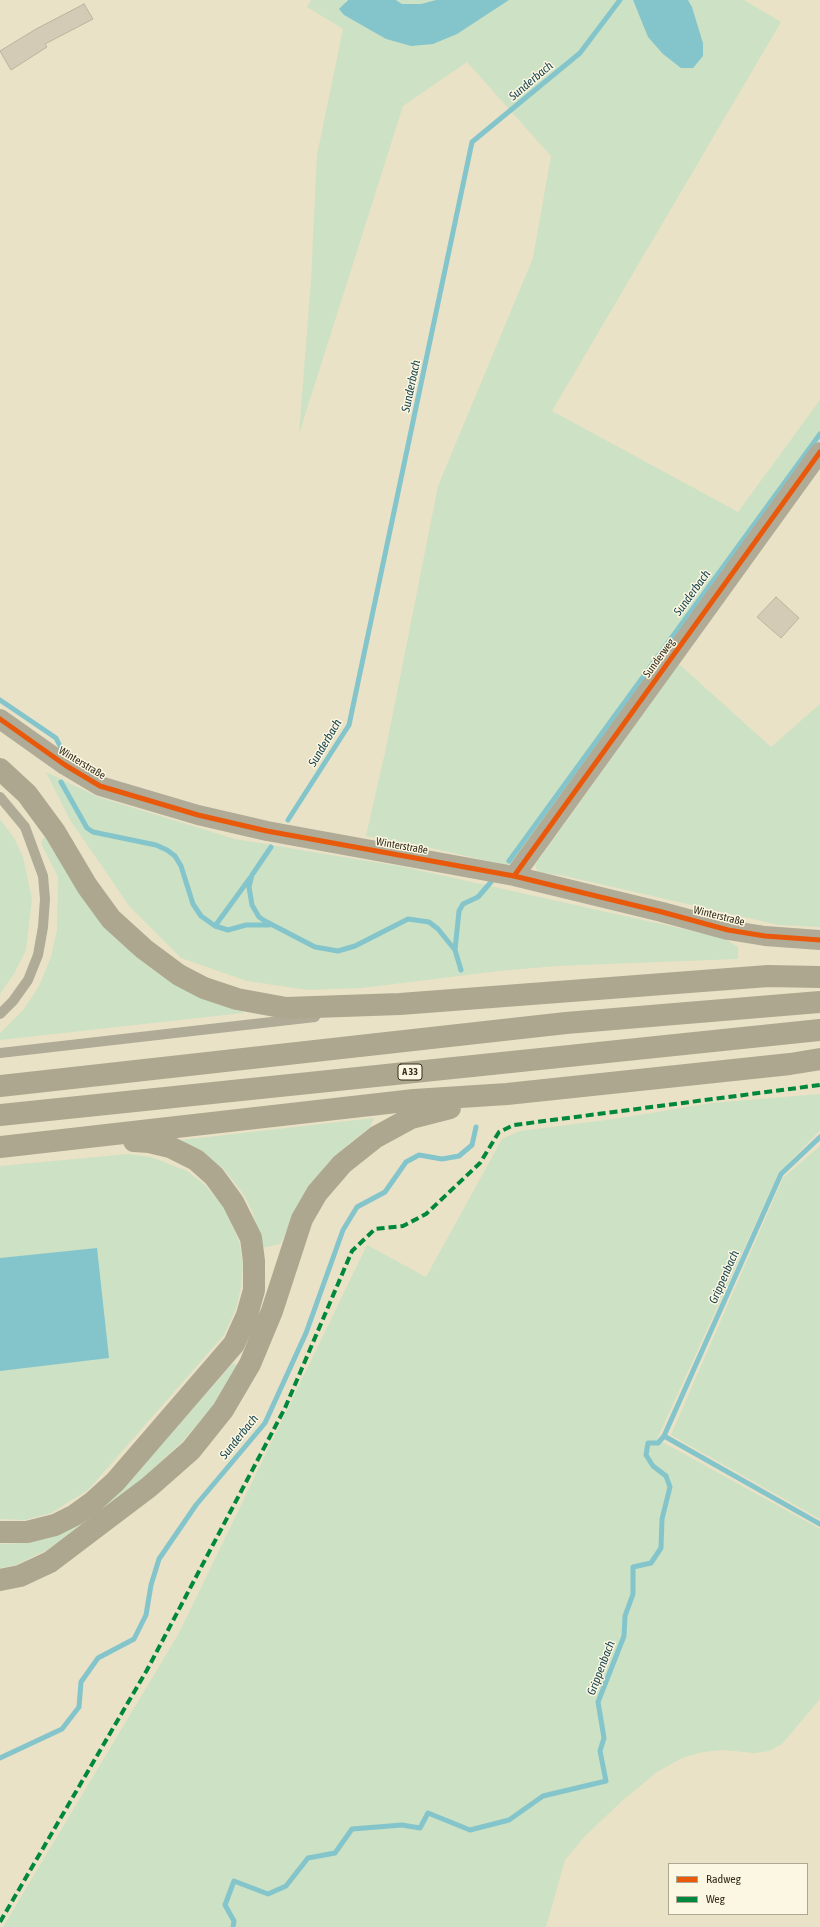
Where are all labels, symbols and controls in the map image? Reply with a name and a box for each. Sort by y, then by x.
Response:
water label: Sunderbach [506,58,556,104]
water label: Sunderbach [398,359,424,413]
water label: Sunderbach [671,567,713,619]
street label: Sunderweg [640,636,678,680]
water label: Sunderbach [305,717,345,769]
street label: Winterstraße [56,744,108,782]
street label: Winterstraße [375,835,429,857]
street label: Winterstraße [692,903,746,929]
road number: A 33 [398,1064,422,1080]
water label: Grippenbach [706,1248,742,1306]
water label: Sunderbach [217,1412,261,1462]
water label: Grippenbach [584,1639,618,1697]
legend [668,1863,808,1915]
text: Radweg [706,1872,741,1886]
text: Weg [706,1892,725,1906]

